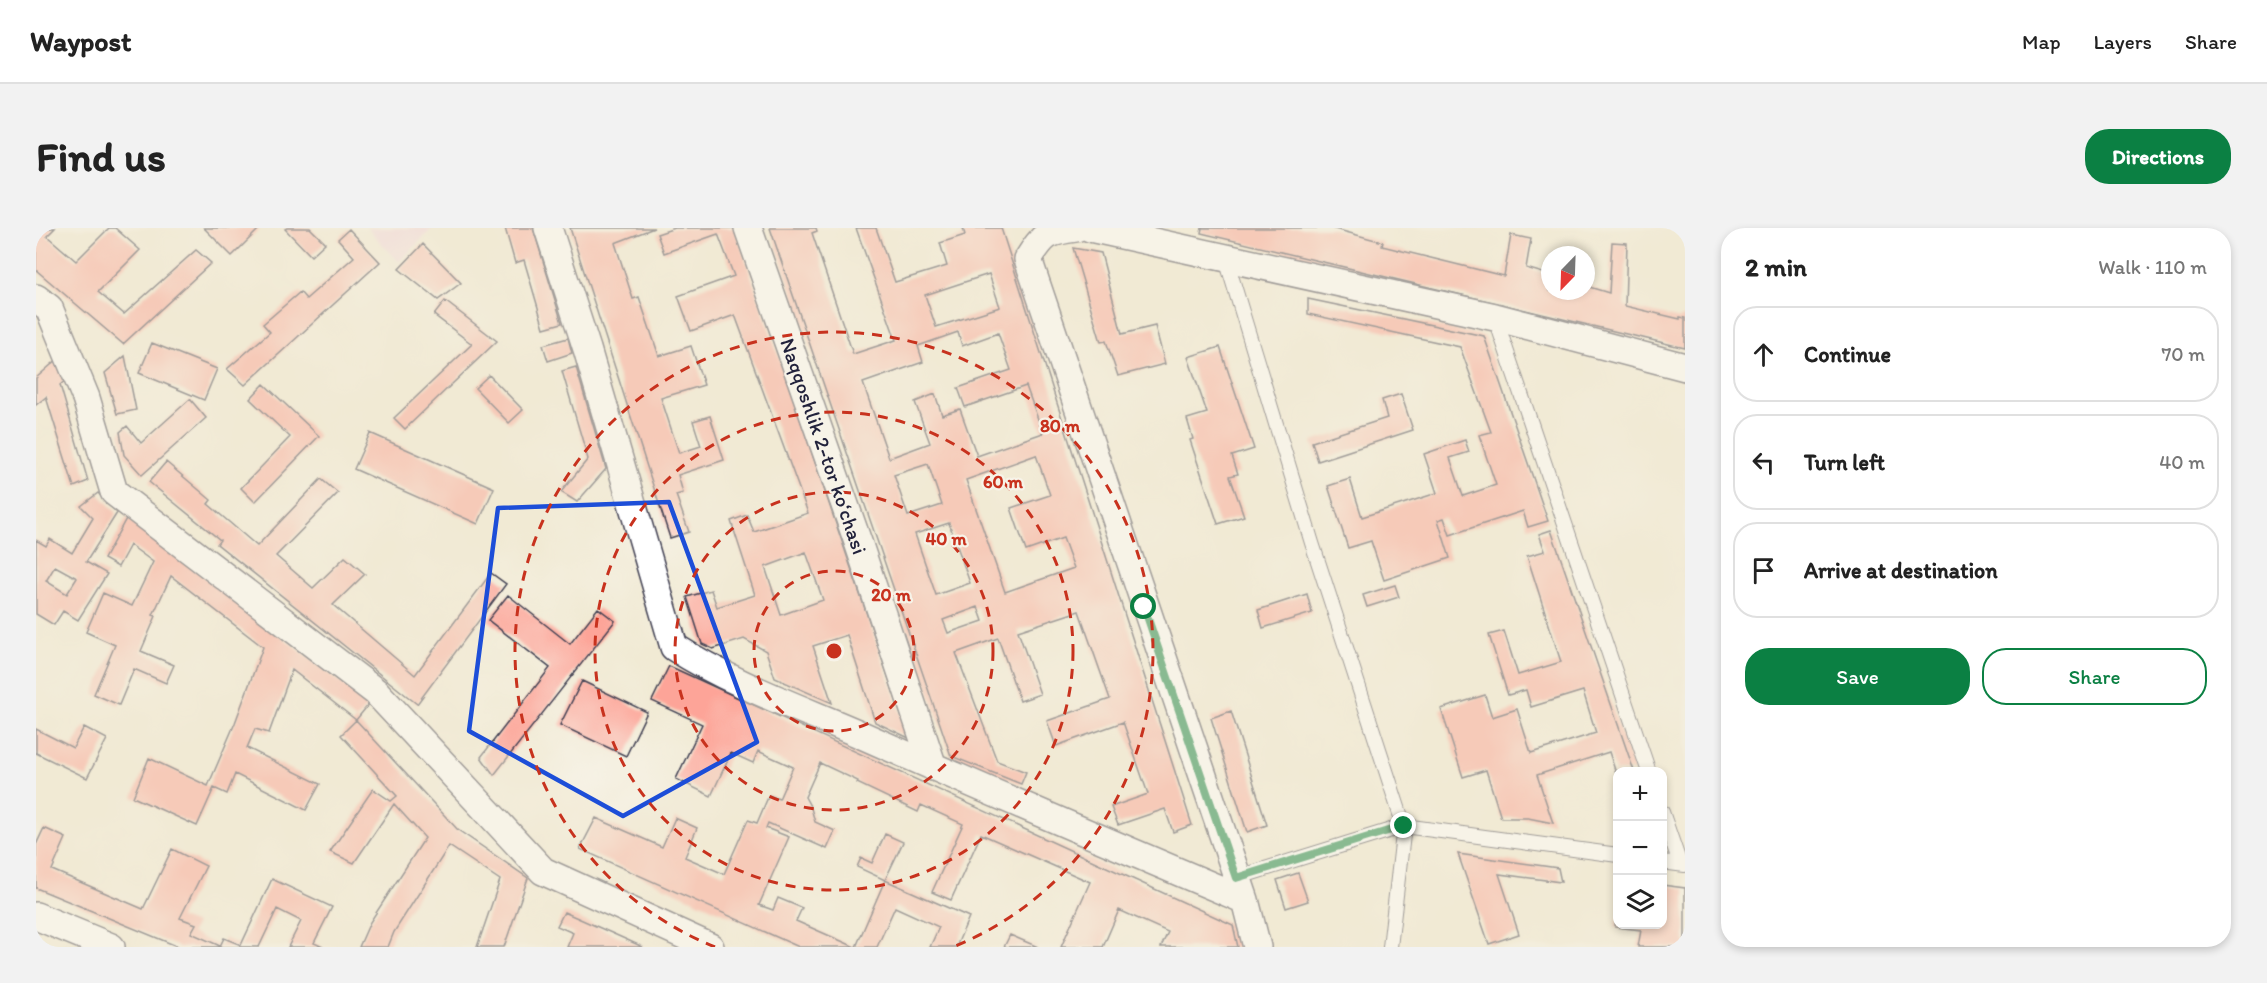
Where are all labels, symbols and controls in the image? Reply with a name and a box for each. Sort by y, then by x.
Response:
text: Waypost [30,24,132,58]
text: Map [2022,29,2061,54]
text: Layers [2094,29,2152,54]
text: Share [2185,29,2237,54]
button: Directions [2085,129,2231,184]
text: Find us [36,131,166,182]
north arrow [1541,246,1595,300]
text: 2 min [1745,251,1807,283]
text: Walk · 110 m [2098,255,2207,279]
street label: Naqqoshlik 2-tor koʻchasi [775,335,873,557]
icon: ahead [1747,338,1780,371]
text: Continue [1804,341,1891,368]
text: 70 m [2161,342,2205,366]
text: 80 m [1040,415,1081,437]
icon: left [1747,446,1780,479]
text: Turn left [1804,449,1885,476]
text: 40 m [2159,450,2205,474]
text: 60 m [983,471,1024,493]
text: 40 m [925,528,967,550]
icon: arrive [1747,554,1780,587]
text: Arrive at destination [1804,557,1998,584]
text: 20 m [871,584,912,606]
route start [1130,593,1156,619]
centre of rings [824,641,844,661]
button: Save [1745,648,1970,705]
button: Share [1982,648,2207,705]
map controls [1613,767,1667,929]
button: + [1613,767,1667,821]
route end [1390,812,1416,838]
button: − [1613,821,1667,875]
button: layers [1613,875,1667,929]

